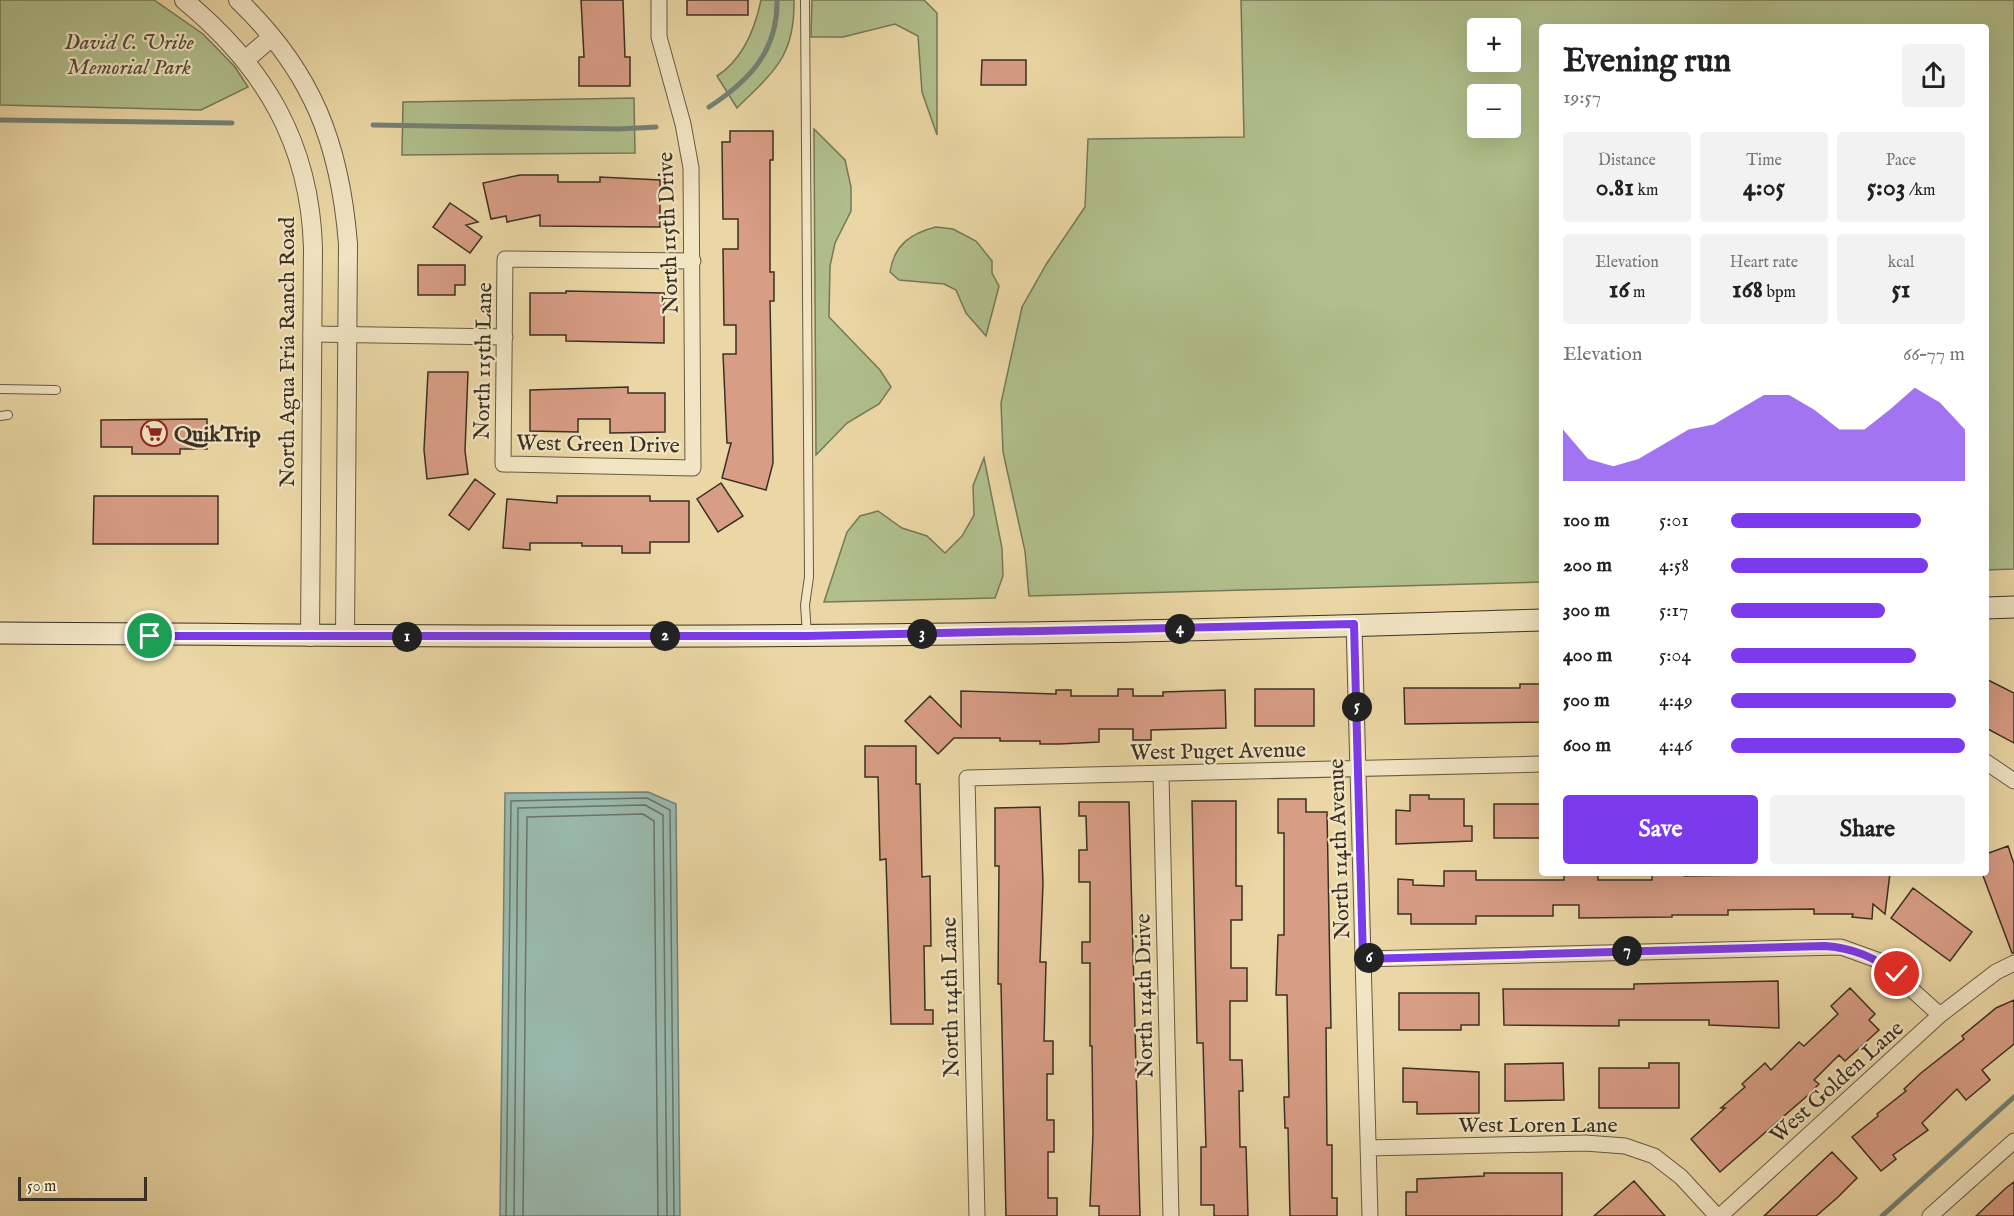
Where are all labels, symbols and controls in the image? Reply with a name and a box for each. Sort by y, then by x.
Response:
map controls [1467,18,1521,138]
button: + [1467,18,1521,72]
park label: David C. Uribe Memorial Park [64,29,194,82]
text: Evening run [1563,41,1731,83]
button: share [1902,44,1965,107]
button: − [1467,84,1521,138]
text: 19:57 [1563,85,1601,110]
street label: North 115th Drive [652,151,686,314]
text: Distance [1598,151,1656,171]
text: Time [1746,151,1782,171]
text: Pace [1886,151,1916,171]
text: 0.81 [1596,171,1634,204]
text: 4:05 [1743,171,1785,204]
text: 5:03 [1867,171,1905,204]
text: km [1634,181,1658,201]
text: /km [1905,181,1935,201]
street label: North Agua Fria Ranch Road [274,217,302,487]
text: Elevation [1595,253,1659,273]
text: Heart rate [1730,253,1798,273]
text: kcal [1888,253,1914,273]
text: 16 [1609,273,1629,306]
text: 168 [1732,273,1763,306]
text: 51 [1891,273,1911,306]
street label: North 115th Lane [469,282,499,440]
text: m [1629,283,1645,303]
text: bpm [1763,283,1796,303]
text: Elevation [1563,342,1642,367]
text: 66–77 m [1903,342,1965,367]
supermarket icon: QuikTrip [139,418,169,448]
place label: QuikTrip [174,421,261,449]
street label: West Green Drive [516,430,680,460]
text: 100 m [1563,508,1610,533]
text: 5:01 [1659,508,1689,533]
text: 200 m [1563,553,1612,578]
text: 4:58 [1659,553,1689,578]
text: 300 m [1563,598,1610,623]
text: 5:17 [1659,598,1688,623]
pin [124,610,175,661]
pin: 4 [1165,614,1195,644]
icon: arrive [133,619,166,652]
pin: 3 [907,619,937,649]
text: 4 [1176,619,1184,639]
pin: 2 [650,621,680,651]
pin: 1 [392,622,422,652]
text: 3 [919,624,925,644]
text: 2 [661,626,669,646]
text: 1 [404,627,410,647]
text: 400 m [1563,643,1612,668]
text: 5:04 [1659,643,1691,668]
text: 500 m [1563,688,1610,713]
text: 4:49 [1659,688,1693,713]
pin: 5 [1342,692,1372,722]
text: 5 [1354,697,1360,717]
text: 600 m [1563,733,1611,758]
text: 4:46 [1659,733,1692,758]
street label: West Puget Avenue [1130,736,1306,768]
street label: North 114th Avenue [1323,758,1357,940]
button: Save [1563,795,1758,864]
button: Share [1770,795,1965,864]
street label: North 114th Drive [1130,913,1160,1079]
street label: North 114th Lane [936,916,966,1077]
pin: 7 [1612,936,1642,966]
text: 7 [1623,941,1631,961]
pin: 6 [1354,943,1384,973]
text: 6 [1366,948,1372,968]
pin [1871,948,1922,999]
icon: check [1880,957,1913,990]
street label: West Golden Lane [1765,1015,1910,1150]
street label: West Loren Lane [1458,1112,1618,1140]
scale bar [18,1174,147,1202]
text: 50 m [27,1177,56,1197]

